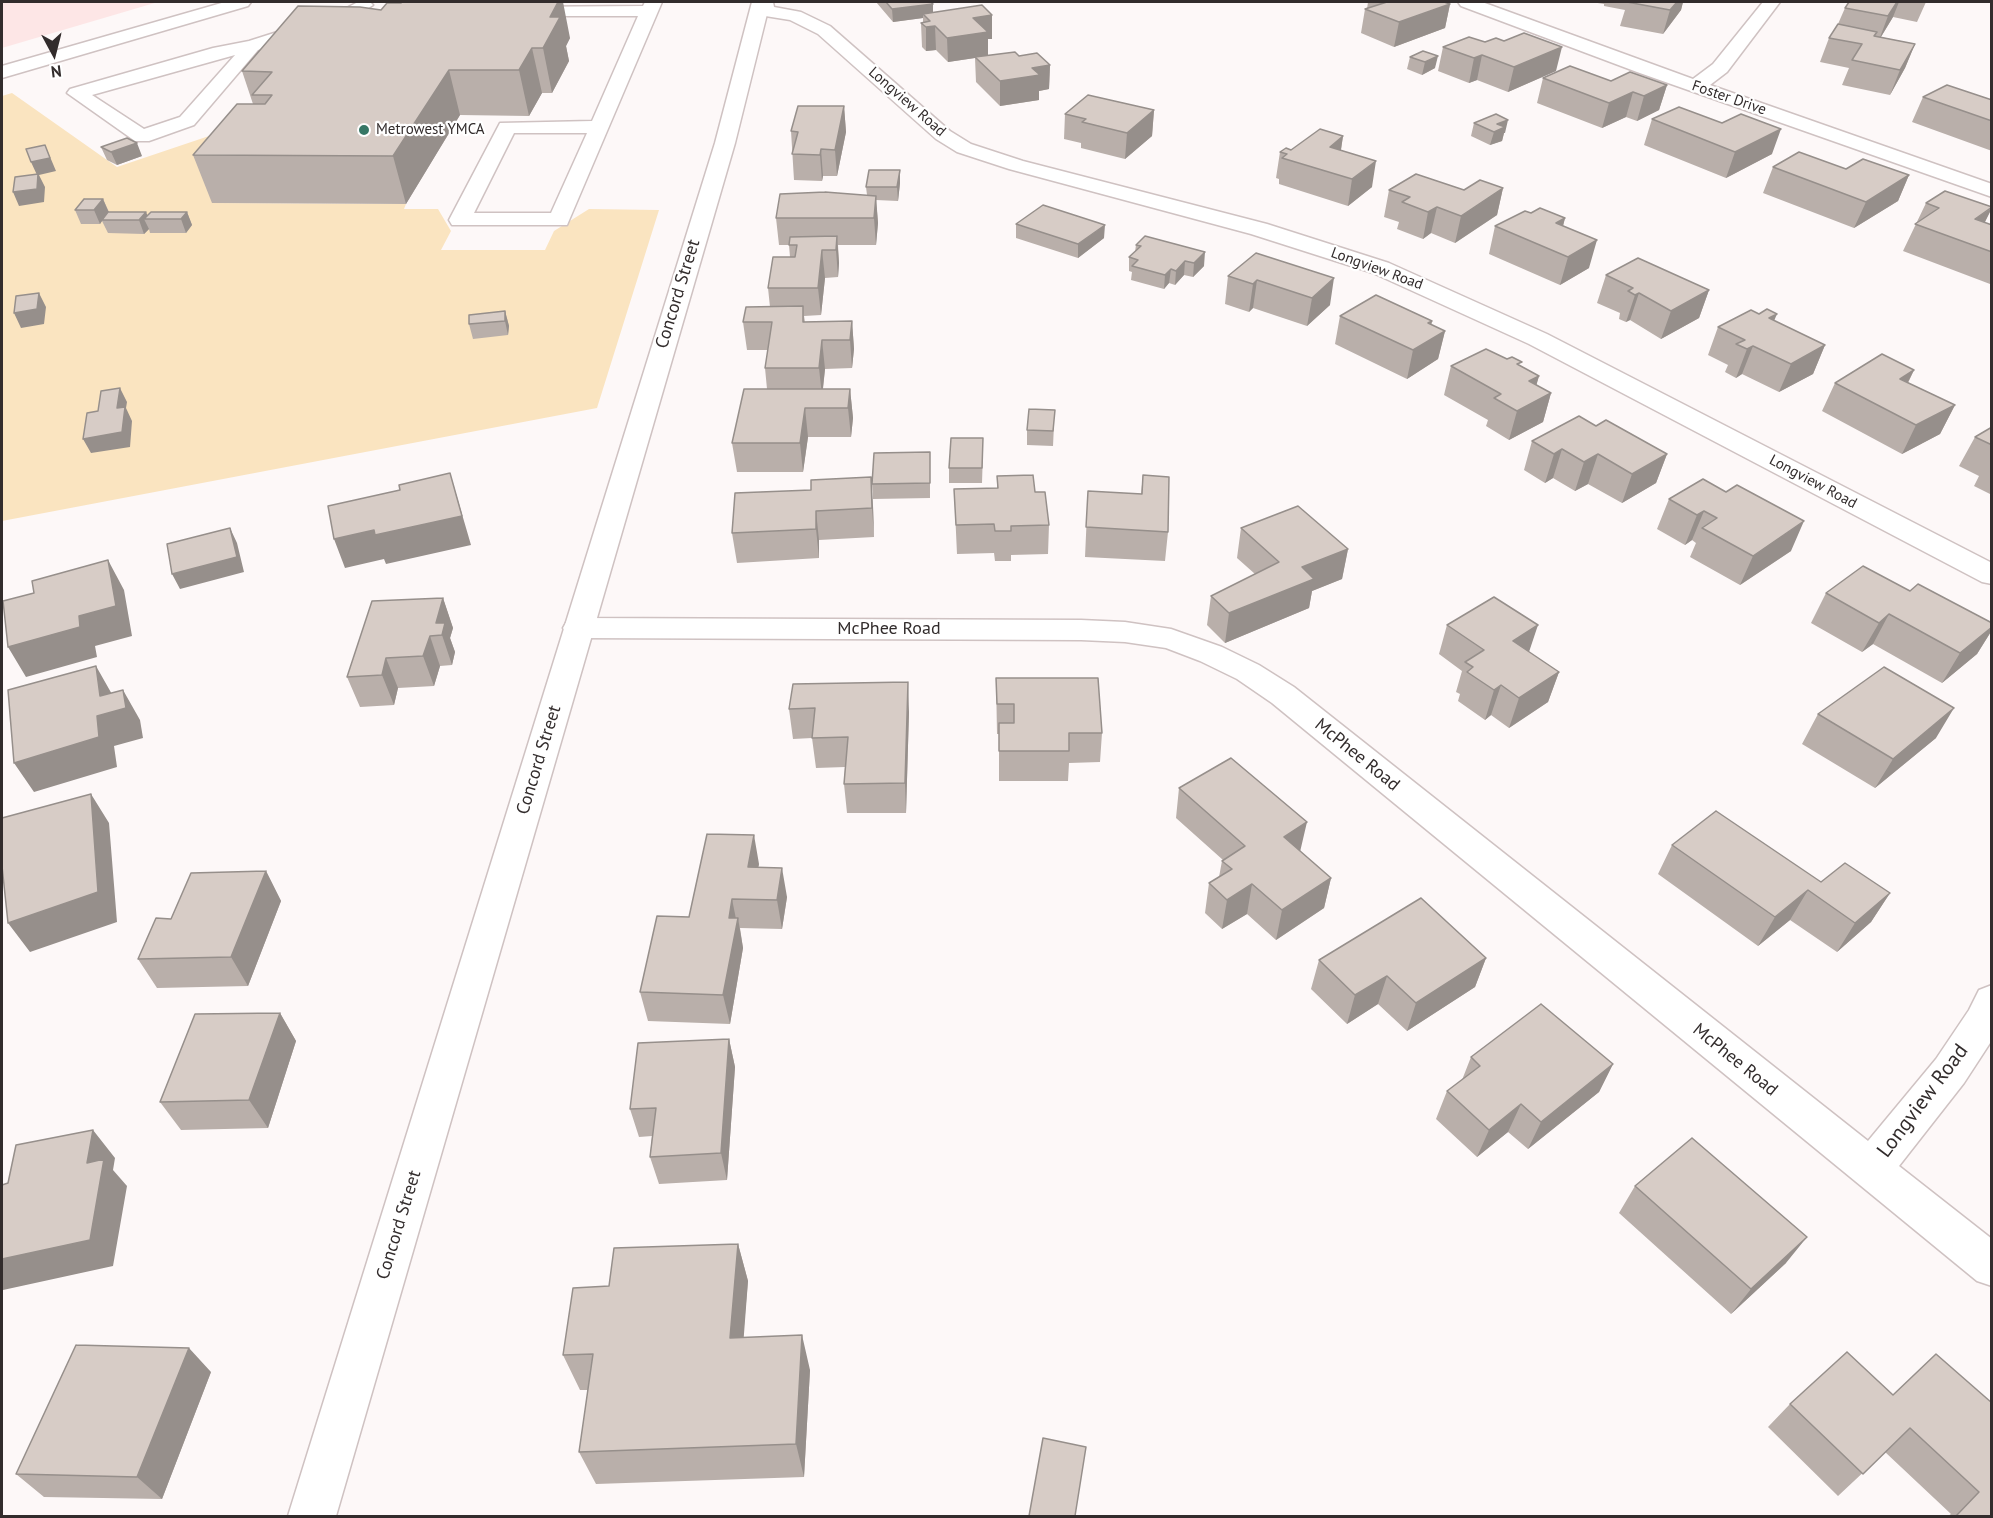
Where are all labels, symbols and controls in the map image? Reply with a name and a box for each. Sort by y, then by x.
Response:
north arrow [24,24,84,84]
text: N [50,61,63,82]
street label: Longview Road [865,64,949,140]
street label: Foster Drive [1689,77,1769,119]
place label: Metrowest YMCA [376,121,485,139]
marker: Metrowest YMCA [357,123,371,137]
street label: Concord Street [651,237,705,351]
street label: Longview Road [1329,244,1425,294]
street label: Longview Road [1766,451,1860,513]
street label: McPhee Road [837,618,941,640]
street label: Concord Street [512,703,566,817]
street label: McPhee Road [1310,714,1404,796]
street label: McPhee Road [1688,1019,1782,1101]
street label: Longview Road [1872,1039,1974,1163]
street label: Concord Street [372,1168,426,1282]

